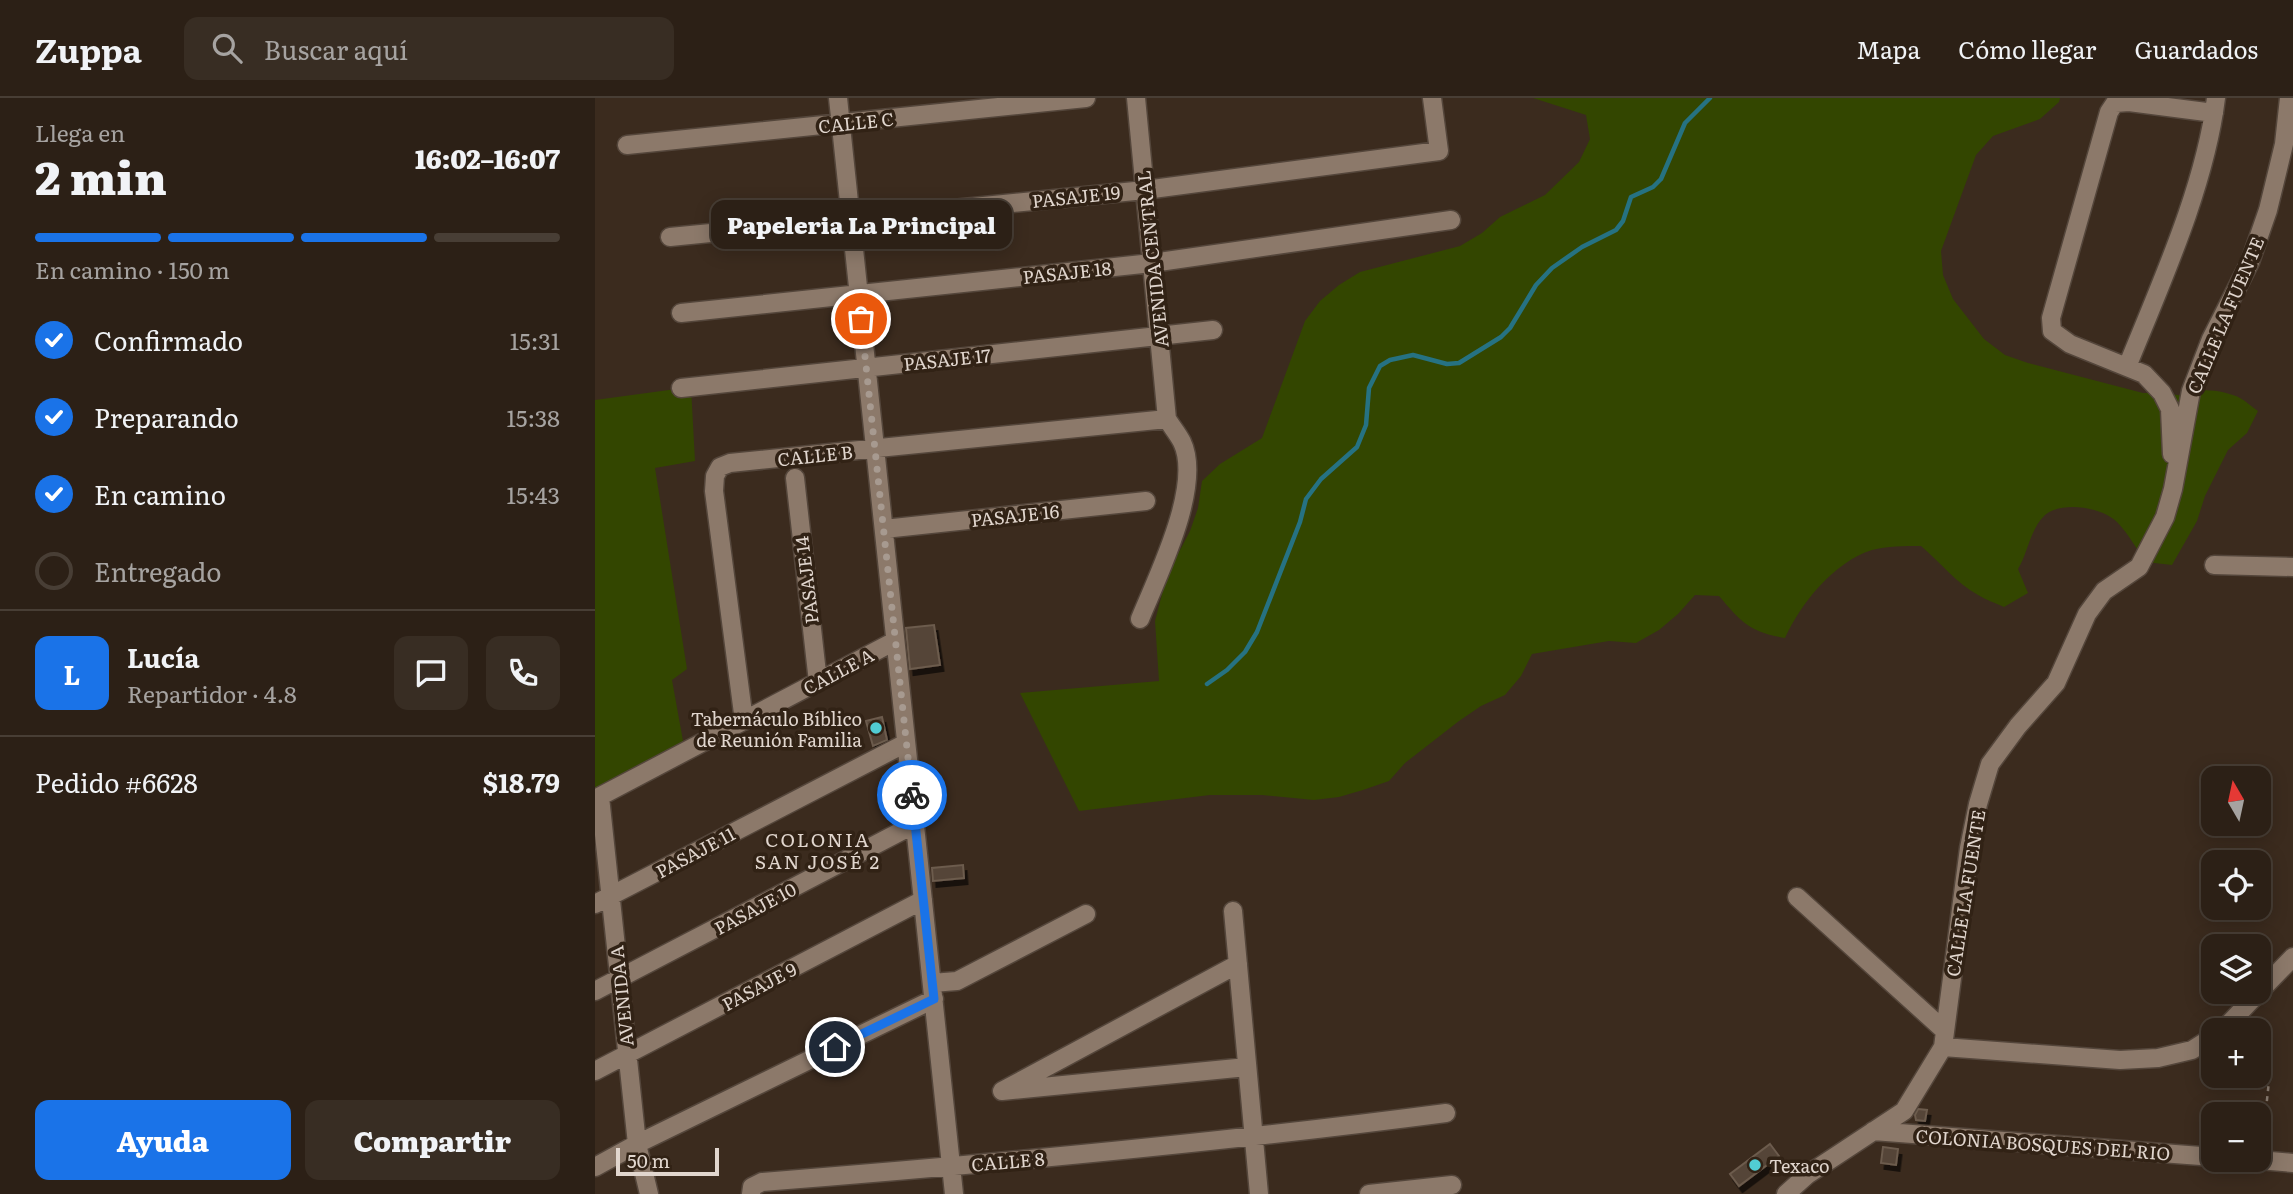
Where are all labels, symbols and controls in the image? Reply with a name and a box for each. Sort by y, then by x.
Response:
search box [184,17,674,80]
text: Zuppa [35,24,142,73]
icon: search [208,29,246,67]
text: Buscar aquí [264,29,408,68]
text: Mapa [1856,31,1920,66]
text: Cómo llegar [1958,31,2096,66]
text: Guardados [2134,31,2258,66]
street label: CALLE C [817,105,895,139]
text: Llega en [35,115,125,149]
text: 16:02–16:07 [415,138,560,177]
text: 2 min [35,141,167,209]
street label: AVENIDA CENTRAL [1129,169,1175,349]
street label: PASAJE 19 [1031,178,1121,214]
callout: Papeleria La Principal [711,200,1011,249]
text: Papeleria La Principal [727,207,996,241]
street label: CALLE LA FUENTE [2180,232,2270,398]
text: En camino · 150 m [35,252,230,286]
street label: PASAJE 18 [1021,254,1113,290]
pin [831,289,891,349]
icon: bag [842,300,880,338]
text: Confirmado [94,320,243,359]
icon: check [35,321,73,359]
text: 15:31 [510,323,560,357]
street label: PASAJE 17 [902,341,992,377]
text: Preparando [94,397,239,436]
icon: check [35,398,73,436]
text: 15:38 [506,400,560,434]
street label: CALLE B [776,438,854,472]
text: En camino [94,474,226,513]
icon: check [35,475,73,513]
text: 15:43 [507,477,560,511]
street label: PASAJE 16 [969,497,1061,533]
street label: PASAJE 14 [787,534,825,625]
text: Entregado [94,551,221,590]
button: chat [394,636,468,710]
button: phone [486,636,560,710]
text: Lucía [127,637,200,676]
street label: CALLE A [798,641,878,701]
text: L [64,654,80,693]
text: Repartidor · 4.8 [127,676,297,710]
place label: Tabernáculo Bíblico de Reunión Familia [691,705,862,753]
marker: Tabernáculo Bíblico de Reunión Familia [868,720,884,736]
courier [877,760,947,830]
text: Pedido #6628 [35,762,198,801]
text: $18.79 [483,762,560,801]
north arrow [2201,766,2271,836]
map controls [2201,766,2271,1172]
icon: bike [893,776,931,814]
street label: CALLE LA FUENTE [1938,808,1992,978]
street label: PASAJE 11 [651,820,739,884]
district label: COLONIA SAN JOSÉ 2 [755,825,881,875]
button: locate [2201,850,2271,920]
street label: PASAJE 10 [709,875,801,941]
button: layers [2201,934,2271,1004]
street label: AVENIDA A [602,944,640,1048]
street label: PASAJE 9 [717,955,801,1017]
pin [805,1017,865,1077]
button: + [2201,1018,2271,1088]
icon: home [816,1028,854,1066]
button: Ayuda [35,1100,291,1180]
button: Compartir [305,1100,560,1180]
button: − [2201,1102,2271,1172]
street label: COLONIA BOSQUES DEL RIO [1915,1122,2171,1166]
street label: CALLE 8 [970,1144,1046,1178]
scale bar [616,1145,719,1177]
text: 50 m [627,1146,670,1174]
place label: Texaco [1769,1152,1830,1179]
marker: Texaco [1747,1157,1763,1173]

